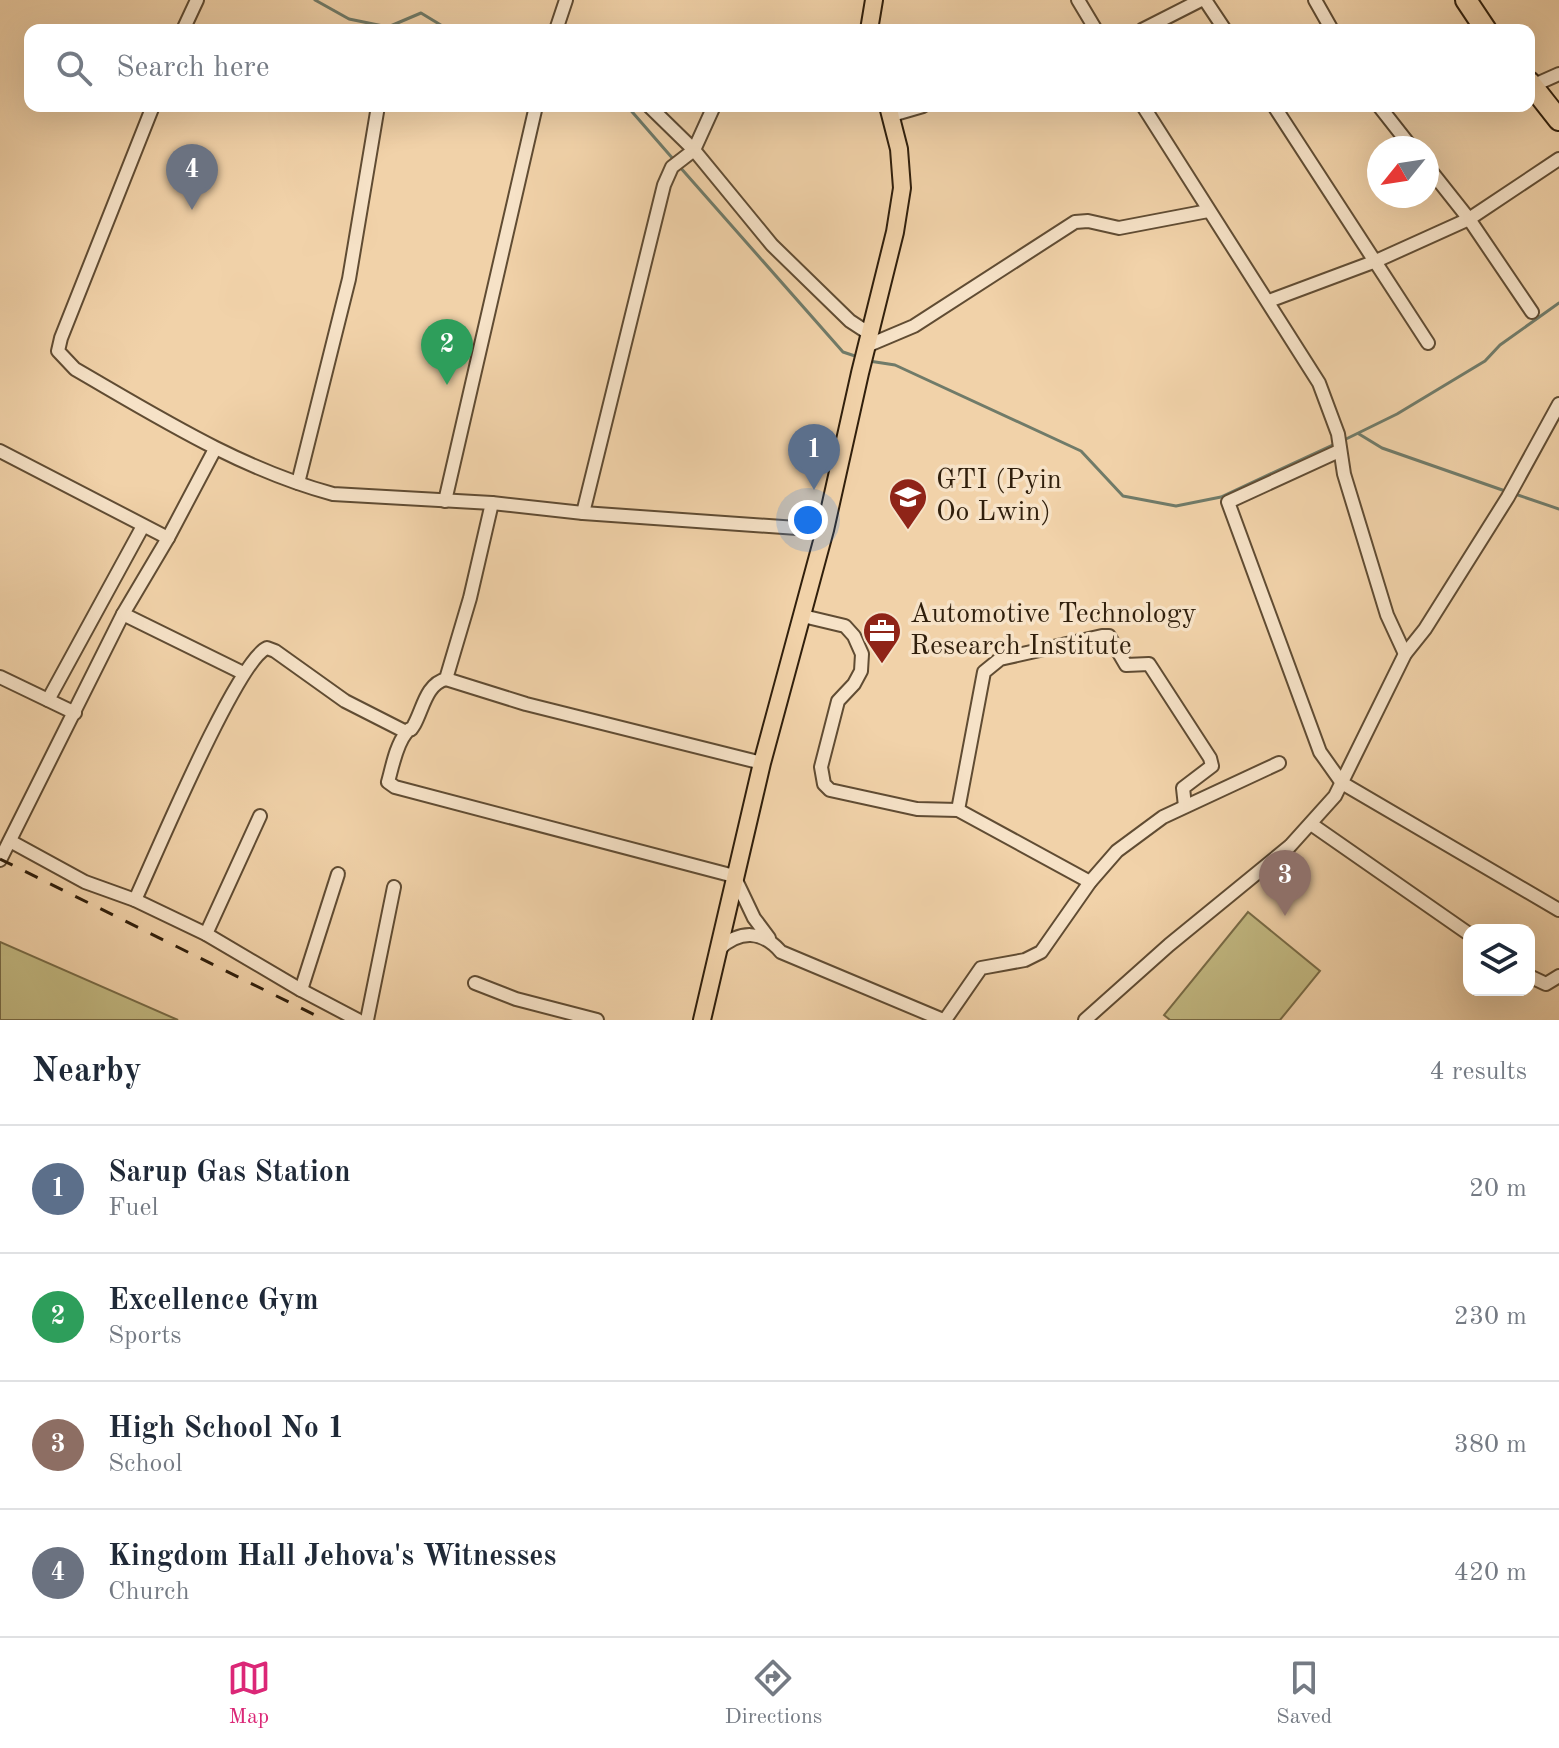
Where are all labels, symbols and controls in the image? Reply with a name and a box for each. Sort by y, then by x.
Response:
search box [24,24,1535,112]
icon: search [52,46,96,90]
text: Search here [116,53,270,83]
north arrow [1367,136,1439,208]
pin: 4 [166,144,218,210]
pin: 2 [421,319,473,385]
pin: 1 [788,424,840,490]
place label: GTI (Pyin Oo Lwin) [936,467,1062,527]
school or university icon: GTI (Pyin Oo Lwin) [887,476,929,531]
your location [788,500,828,540]
place label: Automotive Technology Research Institute [910,601,1197,661]
office icon: Automotive Technology Research Institute [861,610,903,665]
pin: 3 [1259,850,1311,916]
map controls [1463,924,1535,996]
button: layers [1463,924,1535,996]
text: Nearby [32,1055,142,1089]
text: 4 results [1429,1059,1527,1085]
text: Sarup Gas Station [108,1158,351,1188]
text: 1 [50,1176,66,1202]
text: 20 m [1469,1176,1527,1202]
text: Fuel [108,1195,158,1221]
text: Excellence Gym [108,1286,319,1316]
text: 2 [50,1304,66,1330]
text: 230 m [1454,1304,1527,1330]
text: Sports [108,1323,182,1349]
text: High School No 1 [108,1414,345,1444]
text: 3 [50,1432,66,1458]
text: 380 m [1454,1432,1527,1458]
text: School [108,1451,182,1477]
text: Kingdom Hall Jehova's Witnesses [108,1542,556,1572]
text: 4 [50,1560,66,1586]
text: 420 m [1454,1560,1527,1586]
text: Church [108,1579,190,1605]
tab: Map [227,1656,271,1731]
tab: Directions [725,1656,822,1731]
tab: Saved [1276,1656,1332,1731]

